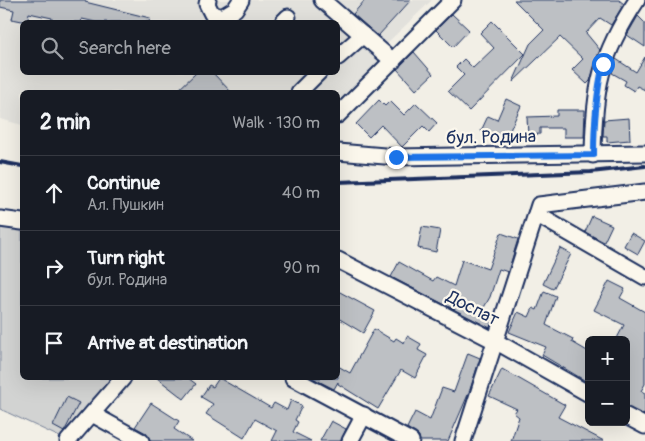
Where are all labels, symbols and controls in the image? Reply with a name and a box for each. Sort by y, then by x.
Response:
search box [20,20,340,75]
icon: search [38,34,66,62]
text: Search here [78,36,171,60]
route start [592,53,615,76]
text: 2 min [40,109,90,136]
text: Walk · 130 m [233,113,320,133]
street label: бул. Родина [446,125,536,150]
route end [385,146,408,169]
text: Continue [87,171,160,195]
icon: ahead [40,179,68,207]
text: 40 m [282,183,320,203]
text: Ал. Пушкин [87,195,164,215]
text: Turn right [87,246,165,270]
icon: right [40,254,68,282]
text: 90 m [283,258,320,278]
text: бул. Родина [87,270,167,290]
street label: Доспат [442,285,503,331]
icon: arrive [40,329,68,357]
text: Arrive at destination [87,331,248,355]
map controls [585,336,630,426]
button: + [585,336,630,381]
button: − [585,381,630,426]

